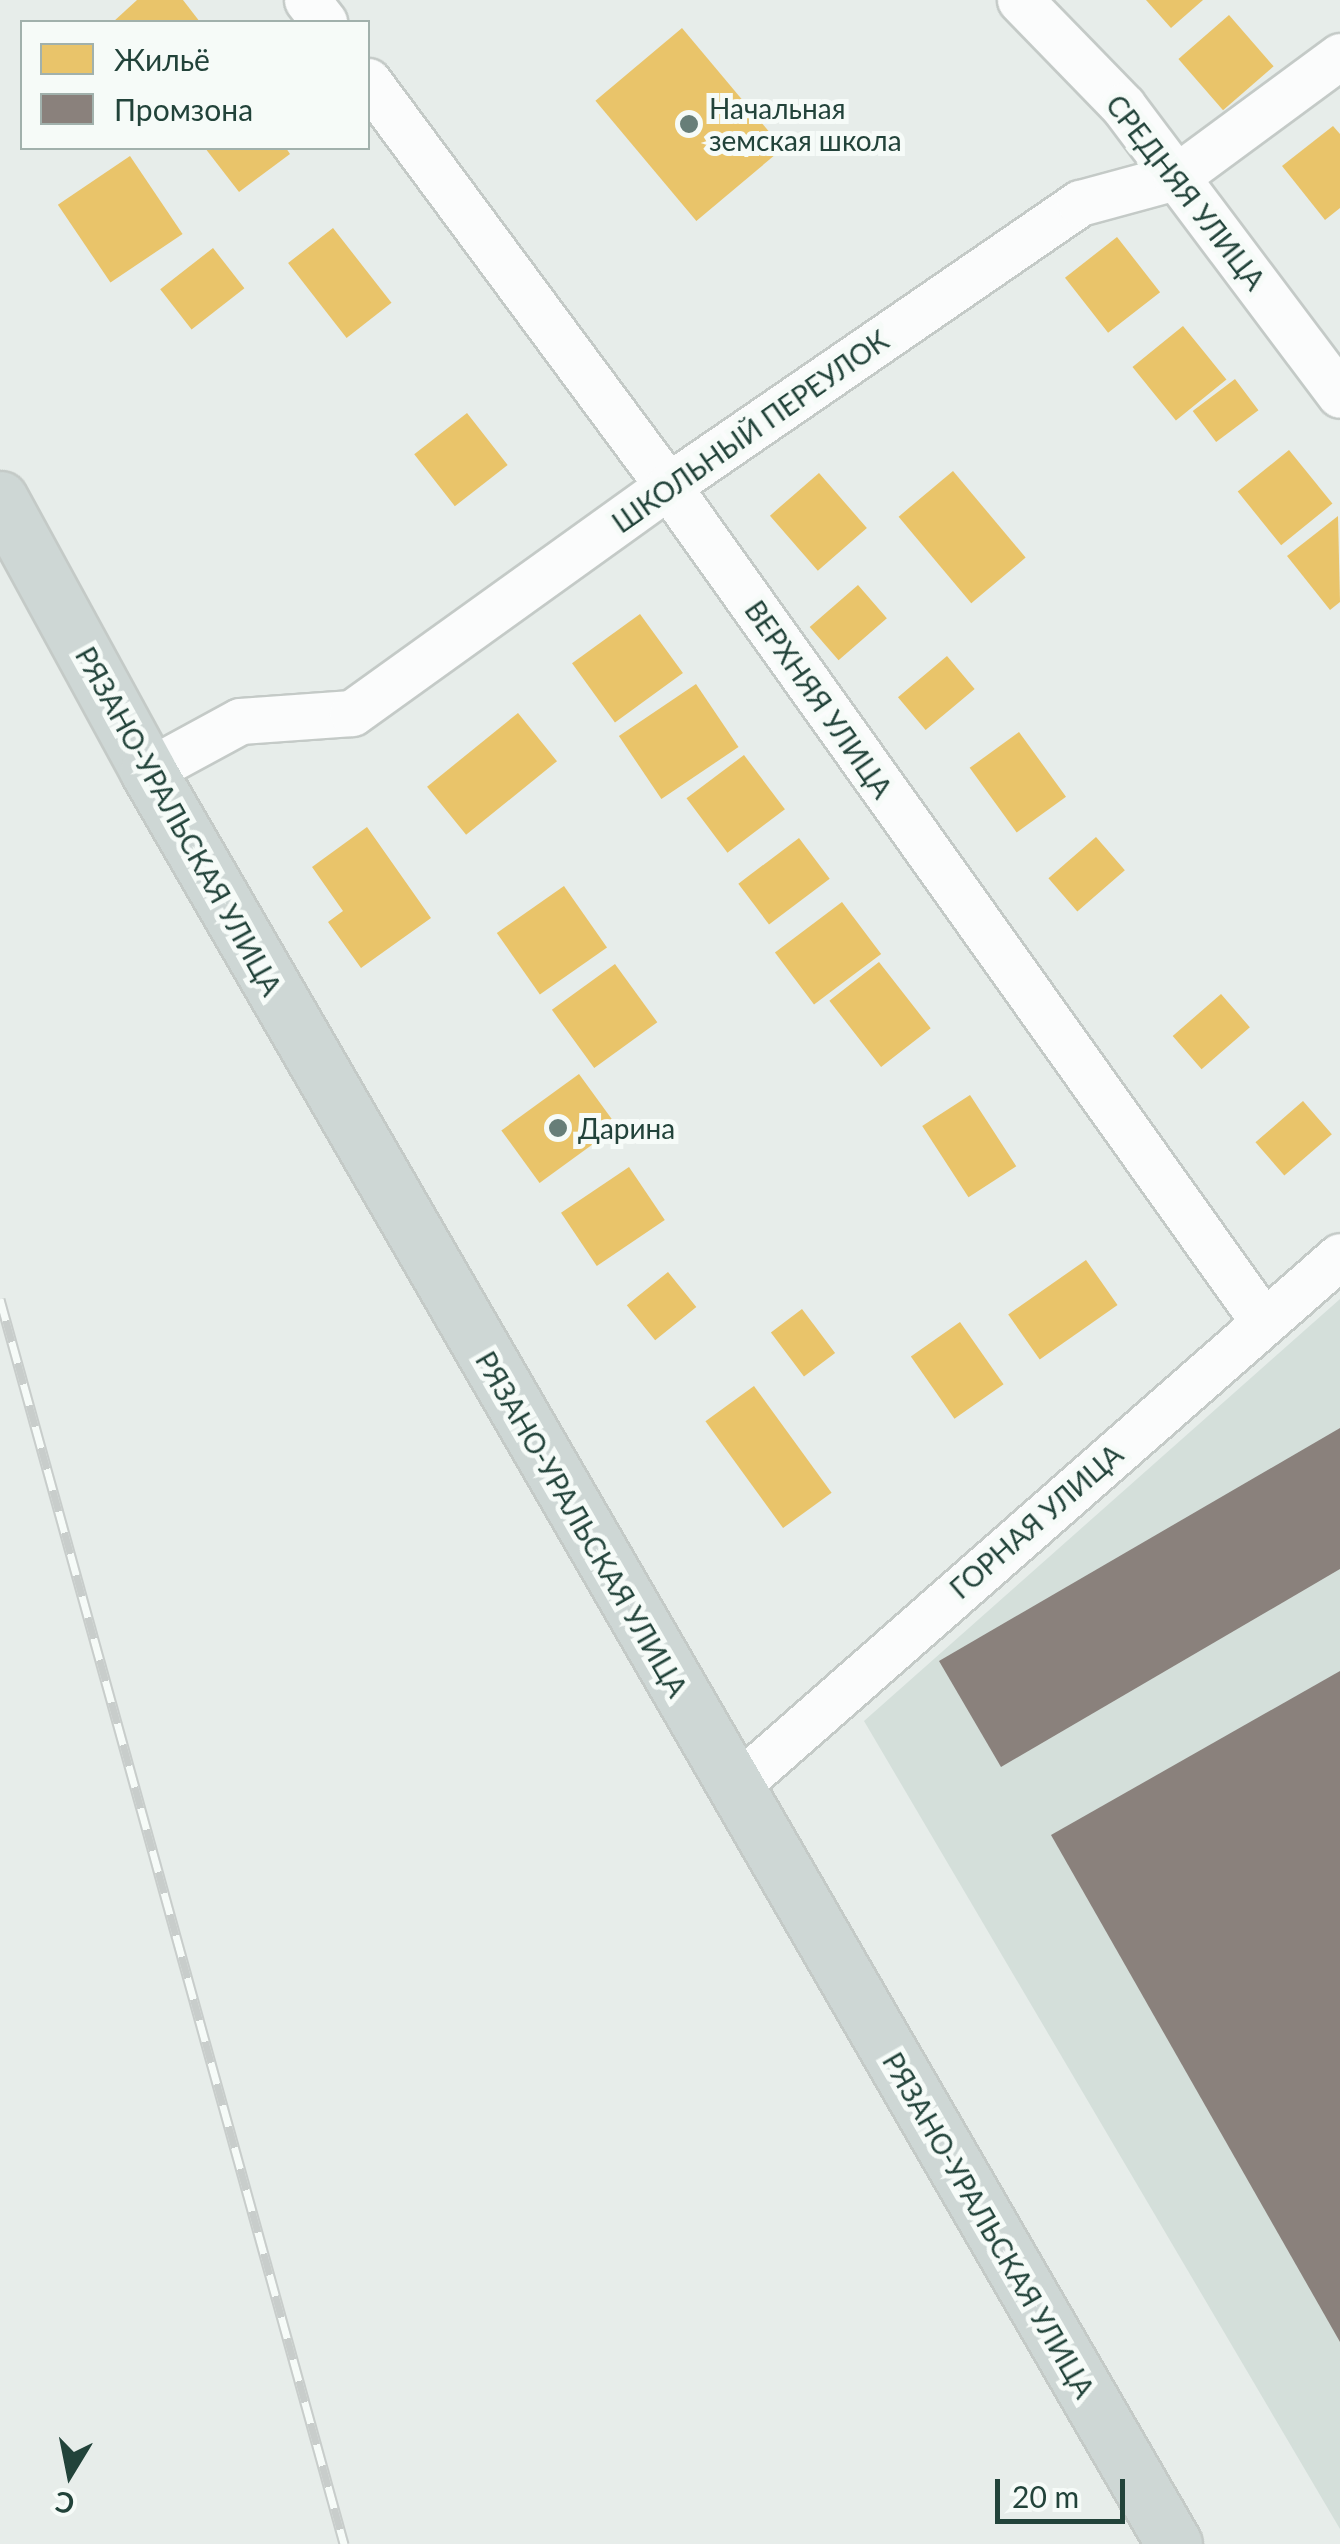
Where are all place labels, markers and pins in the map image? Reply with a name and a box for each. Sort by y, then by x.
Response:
place label: Начальная земская школа [709,91,902,157]
marker: Начальная земская школа [678,113,700,135]
place label: Дарина [578,1111,675,1145]
marker: Дарина [547,1117,569,1139]

